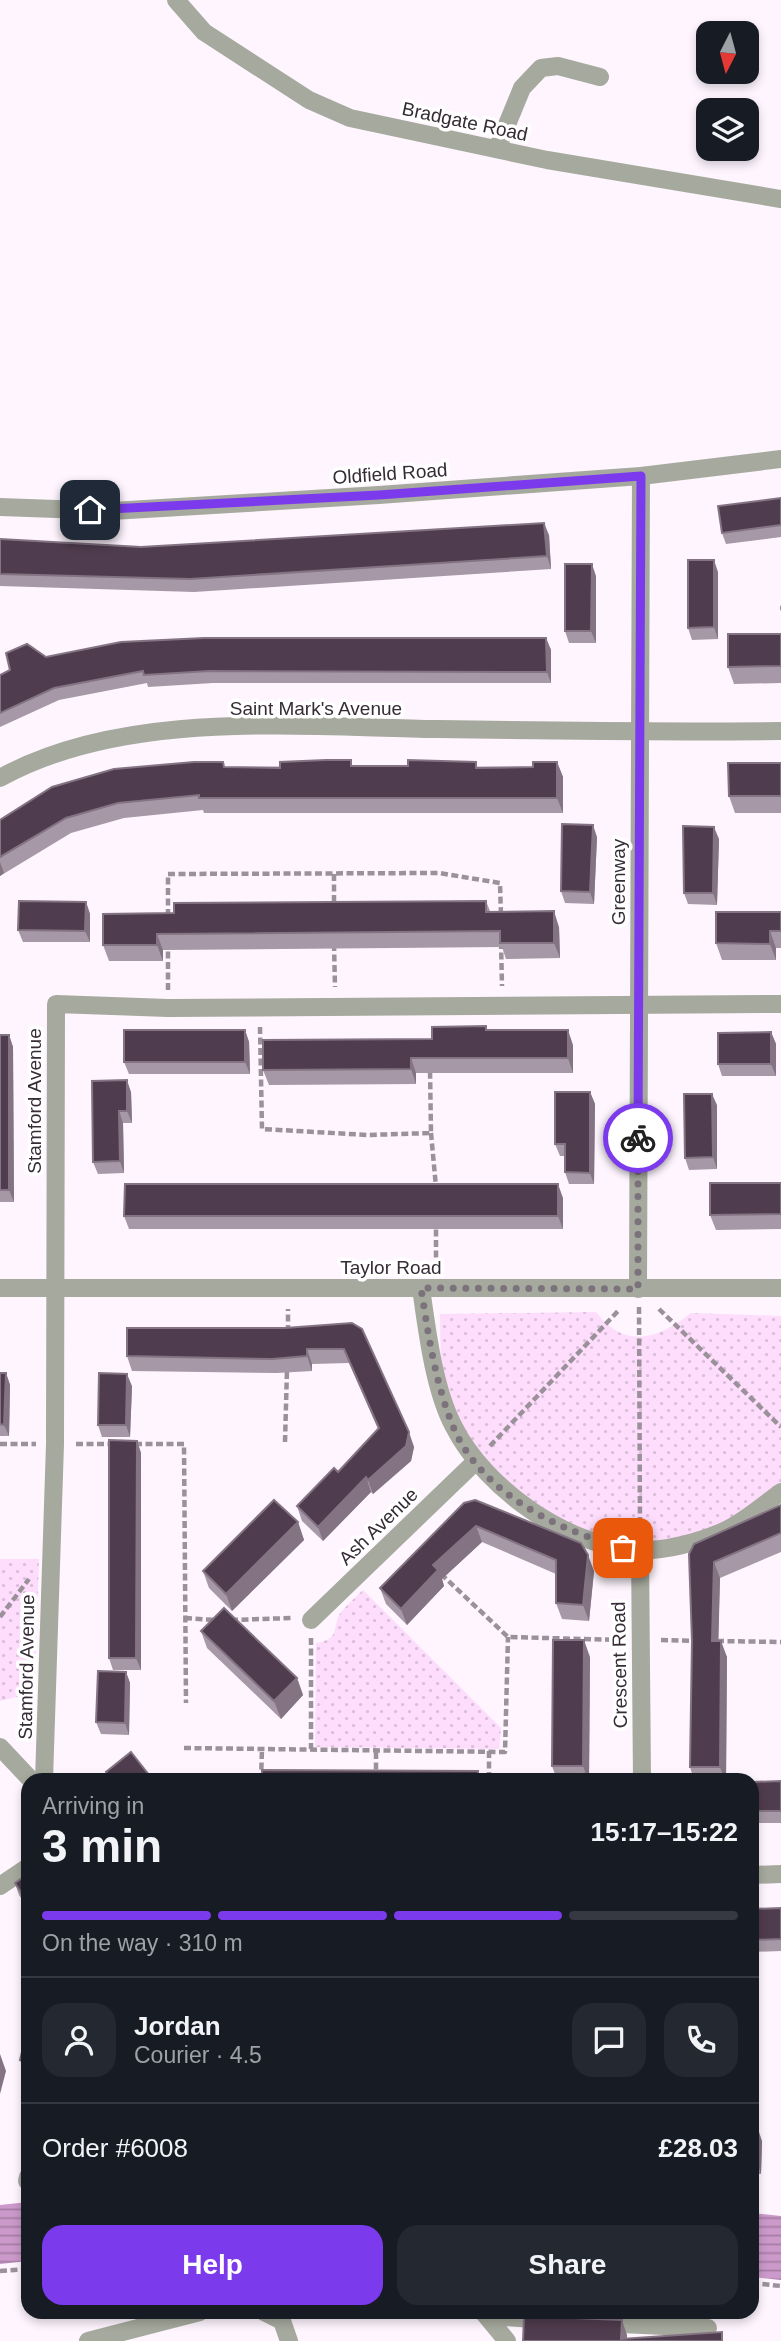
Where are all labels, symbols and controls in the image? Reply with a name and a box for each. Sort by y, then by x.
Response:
north arrow [696,21,760,84]
map controls [696,21,759,161]
street label: Bradgate Road [400,98,530,145]
button: layers [696,98,759,161]
street label: Oldfield Road [332,459,448,488]
pin [60,480,120,540]
icon: home [71,491,109,529]
street label: Saint Mark's Avenue [230,698,402,719]
street label: Greenway [608,838,629,925]
street label: Stamford Avenue [24,1028,45,1174]
courier [603,1103,673,1173]
icon: bike [619,1119,657,1157]
street label: Taylor Road [340,1257,442,1278]
street label: Ash Avenue [335,1484,422,1569]
pin [593,1518,653,1578]
icon: bag [604,1529,642,1567]
street label: Stamford Avenue [15,1594,38,1740]
street label: Crescent Road [608,1601,631,1729]
text: Arriving in [42,1793,144,1819]
text: 15:17–15:22 [591,1817,738,1847]
text: 3 min [42,1820,162,1872]
text: On the way · 310 m [42,1930,243,1956]
button: person [42,2003,116,2077]
button: chat [572,2003,646,2077]
button: phone [664,2003,738,2077]
text: Jordan [134,2011,221,2041]
text: Courier · 4.5 [134,2042,262,2068]
text: Order #6008 [42,2133,188,2163]
text: £28.03 [658,2133,738,2163]
button: Help [42,2225,383,2305]
button: Share [397,2225,738,2305]

